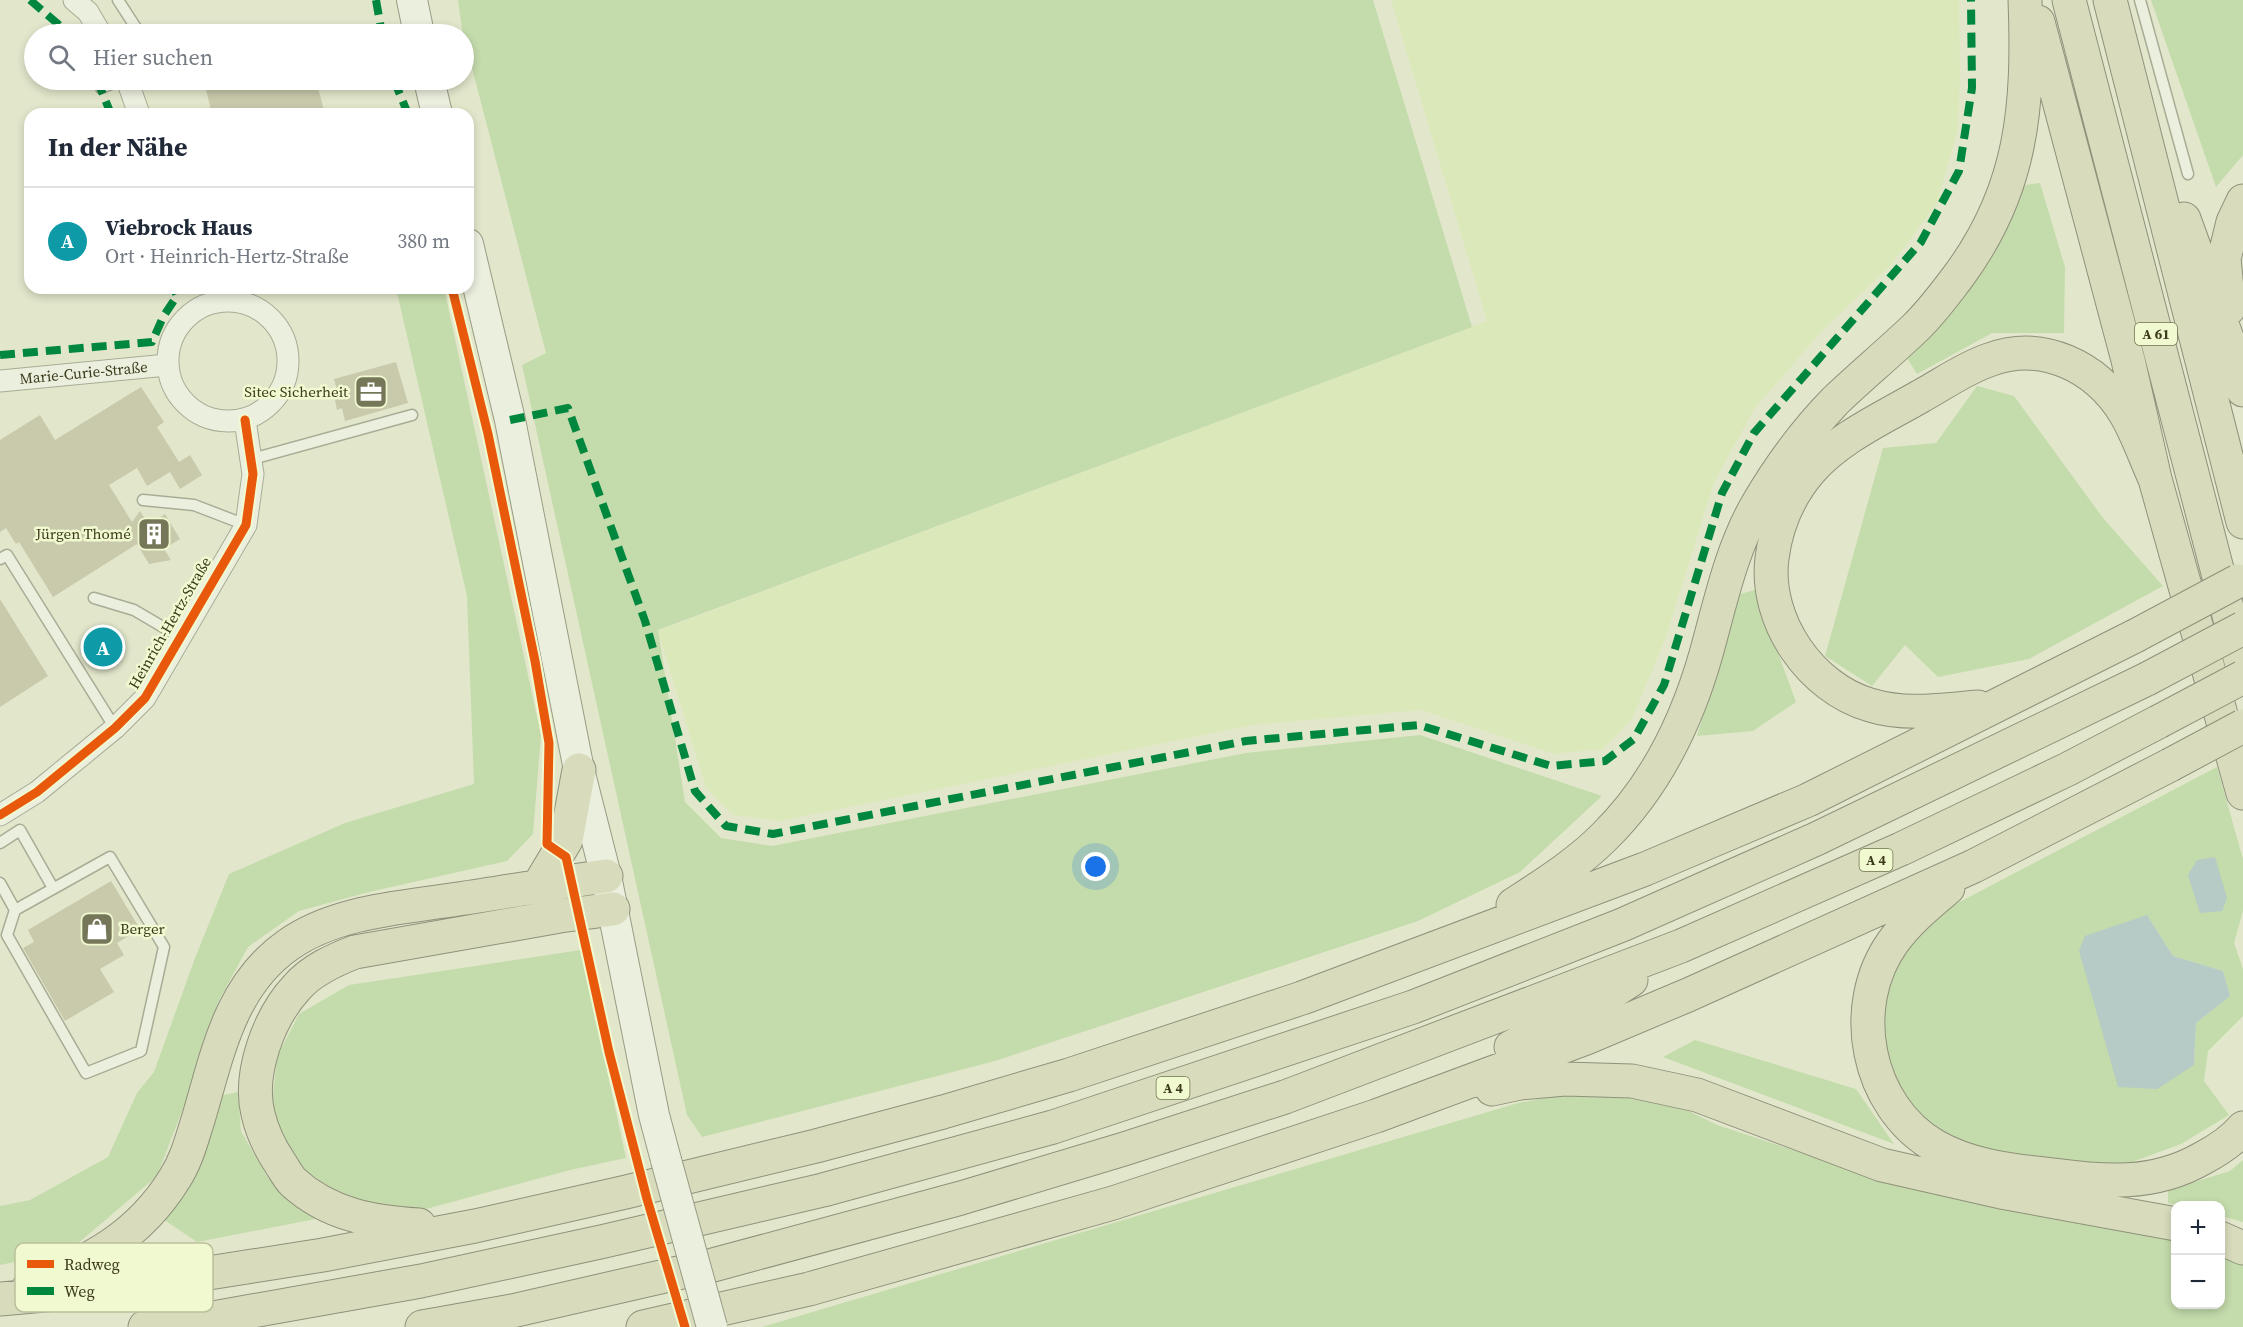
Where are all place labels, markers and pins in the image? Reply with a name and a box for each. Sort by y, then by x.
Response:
office icon: Sitec Sicherheit [353,374,389,410]
place label: Sitec Sicherheit [244,381,348,402]
building icon: Jürgen Thomé [136,516,172,552]
place label: Jürgen Thomé [35,523,131,544]
pin: A [84,624,122,670]
shop icon: Berger [79,911,115,947]
place label: Berger [120,918,166,939]

